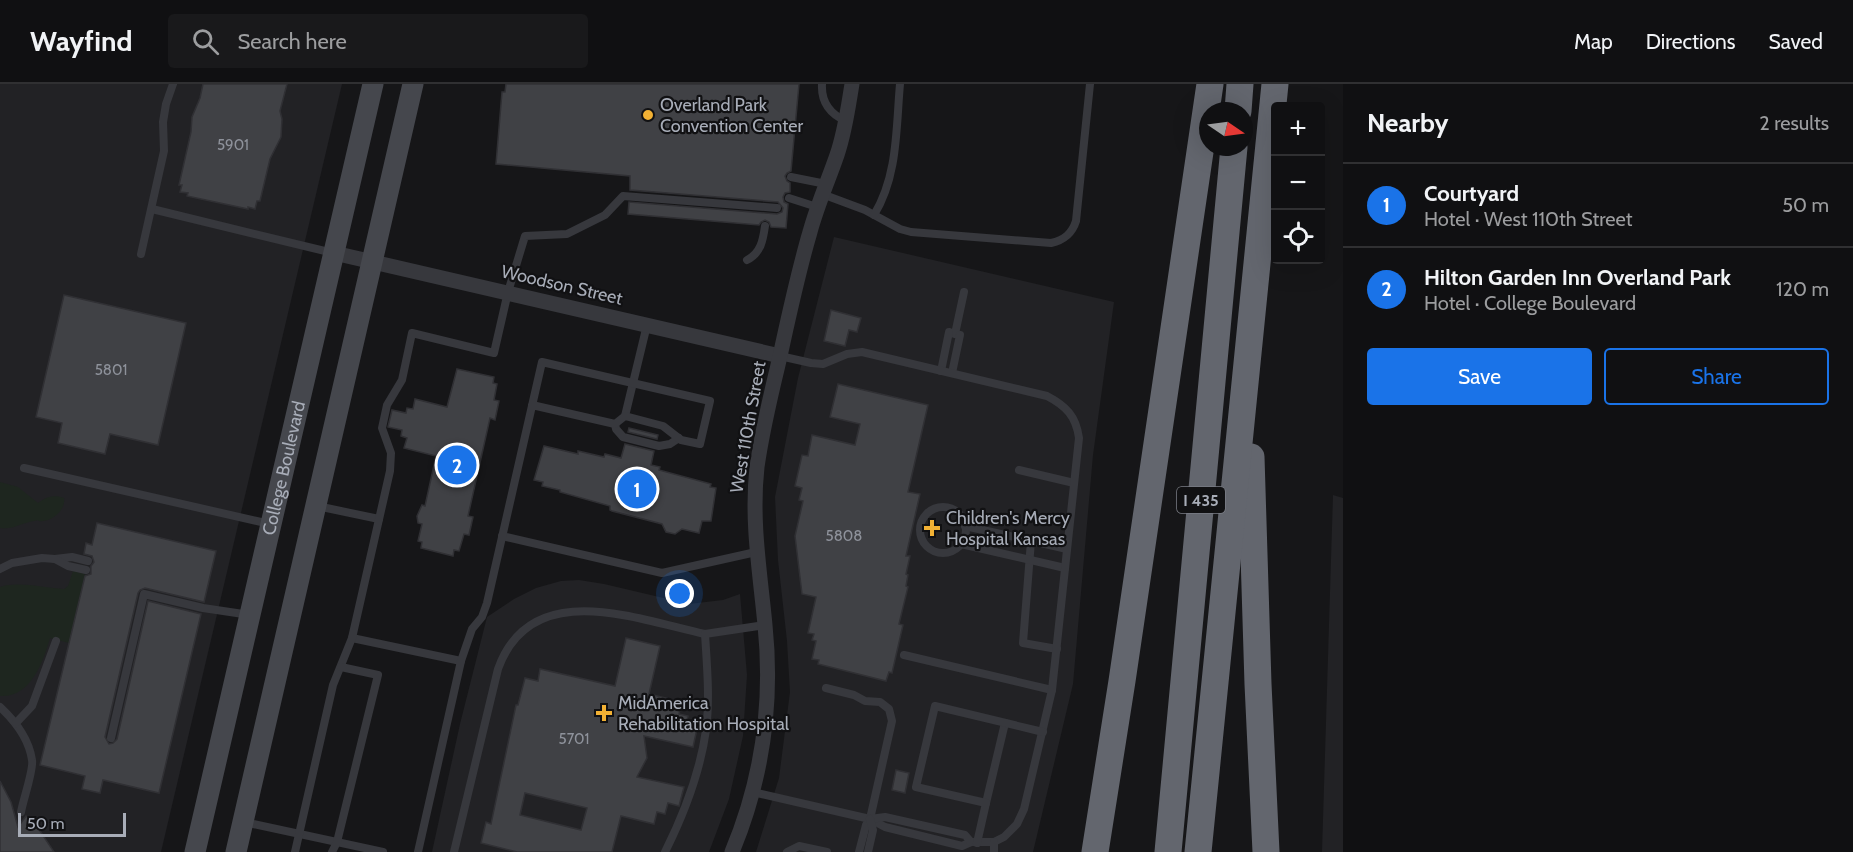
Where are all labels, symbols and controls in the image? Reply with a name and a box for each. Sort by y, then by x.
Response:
search box [168,14,588,68]
text: Wayfind [30,24,132,58]
icon: search [189,25,222,58]
text: Search here [237,28,347,55]
text: Map [1574,29,1613,54]
text: Directions [1646,29,1735,54]
text: Saved [1768,29,1823,54]
place label: Overland Park Convention Center [660,94,803,137]
north arrow [1199,102,1253,156]
map controls [1271,102,1325,264]
button: + [1271,102,1325,156]
text: Nearby [1367,107,1448,139]
marker: Overland Park Convention Center [641,108,655,122]
text: 2 results [1759,111,1829,135]
house number: 5901 [217,136,249,154]
button: − [1271,156,1325,210]
text: Courtyard [1424,180,1519,207]
text: 1 [1383,193,1390,217]
text: 50 m [1782,193,1829,217]
text: Hotel · West 110th Street [1424,207,1632,231]
button: locate [1271,210,1325,264]
street label: Woodson Street [499,260,625,310]
text: Hilton Garden Inn Overland Park [1424,264,1731,291]
text: 2 [1381,277,1392,301]
text: 120 m [1776,277,1829,301]
text: Hotel · College Boulevard [1424,291,1636,315]
button: Save [1367,348,1592,405]
button: Share [1604,348,1829,405]
street label: West 110th Street [726,359,770,495]
house number: 5801 [95,361,127,379]
street label: College Boulevard [258,399,310,537]
pin: 2 [438,442,476,488]
pin: 1 [618,466,656,512]
road number: I 435 [1177,487,1225,513]
place label: Children's Mercy Hospital Kansas [946,507,1070,550]
marker: Children's Mercy Hospital Kansas [923,519,941,537]
house number: 5808 [826,527,862,545]
your location [665,579,694,608]
place label: MidAmerica Rehabilitation Hospital [618,692,790,735]
marker: MidAmerica Rehabilitation Hospital [595,704,613,722]
house number: 5701 [559,730,589,748]
scale bar [18,810,126,838]
text: 50 m [27,814,64,833]

